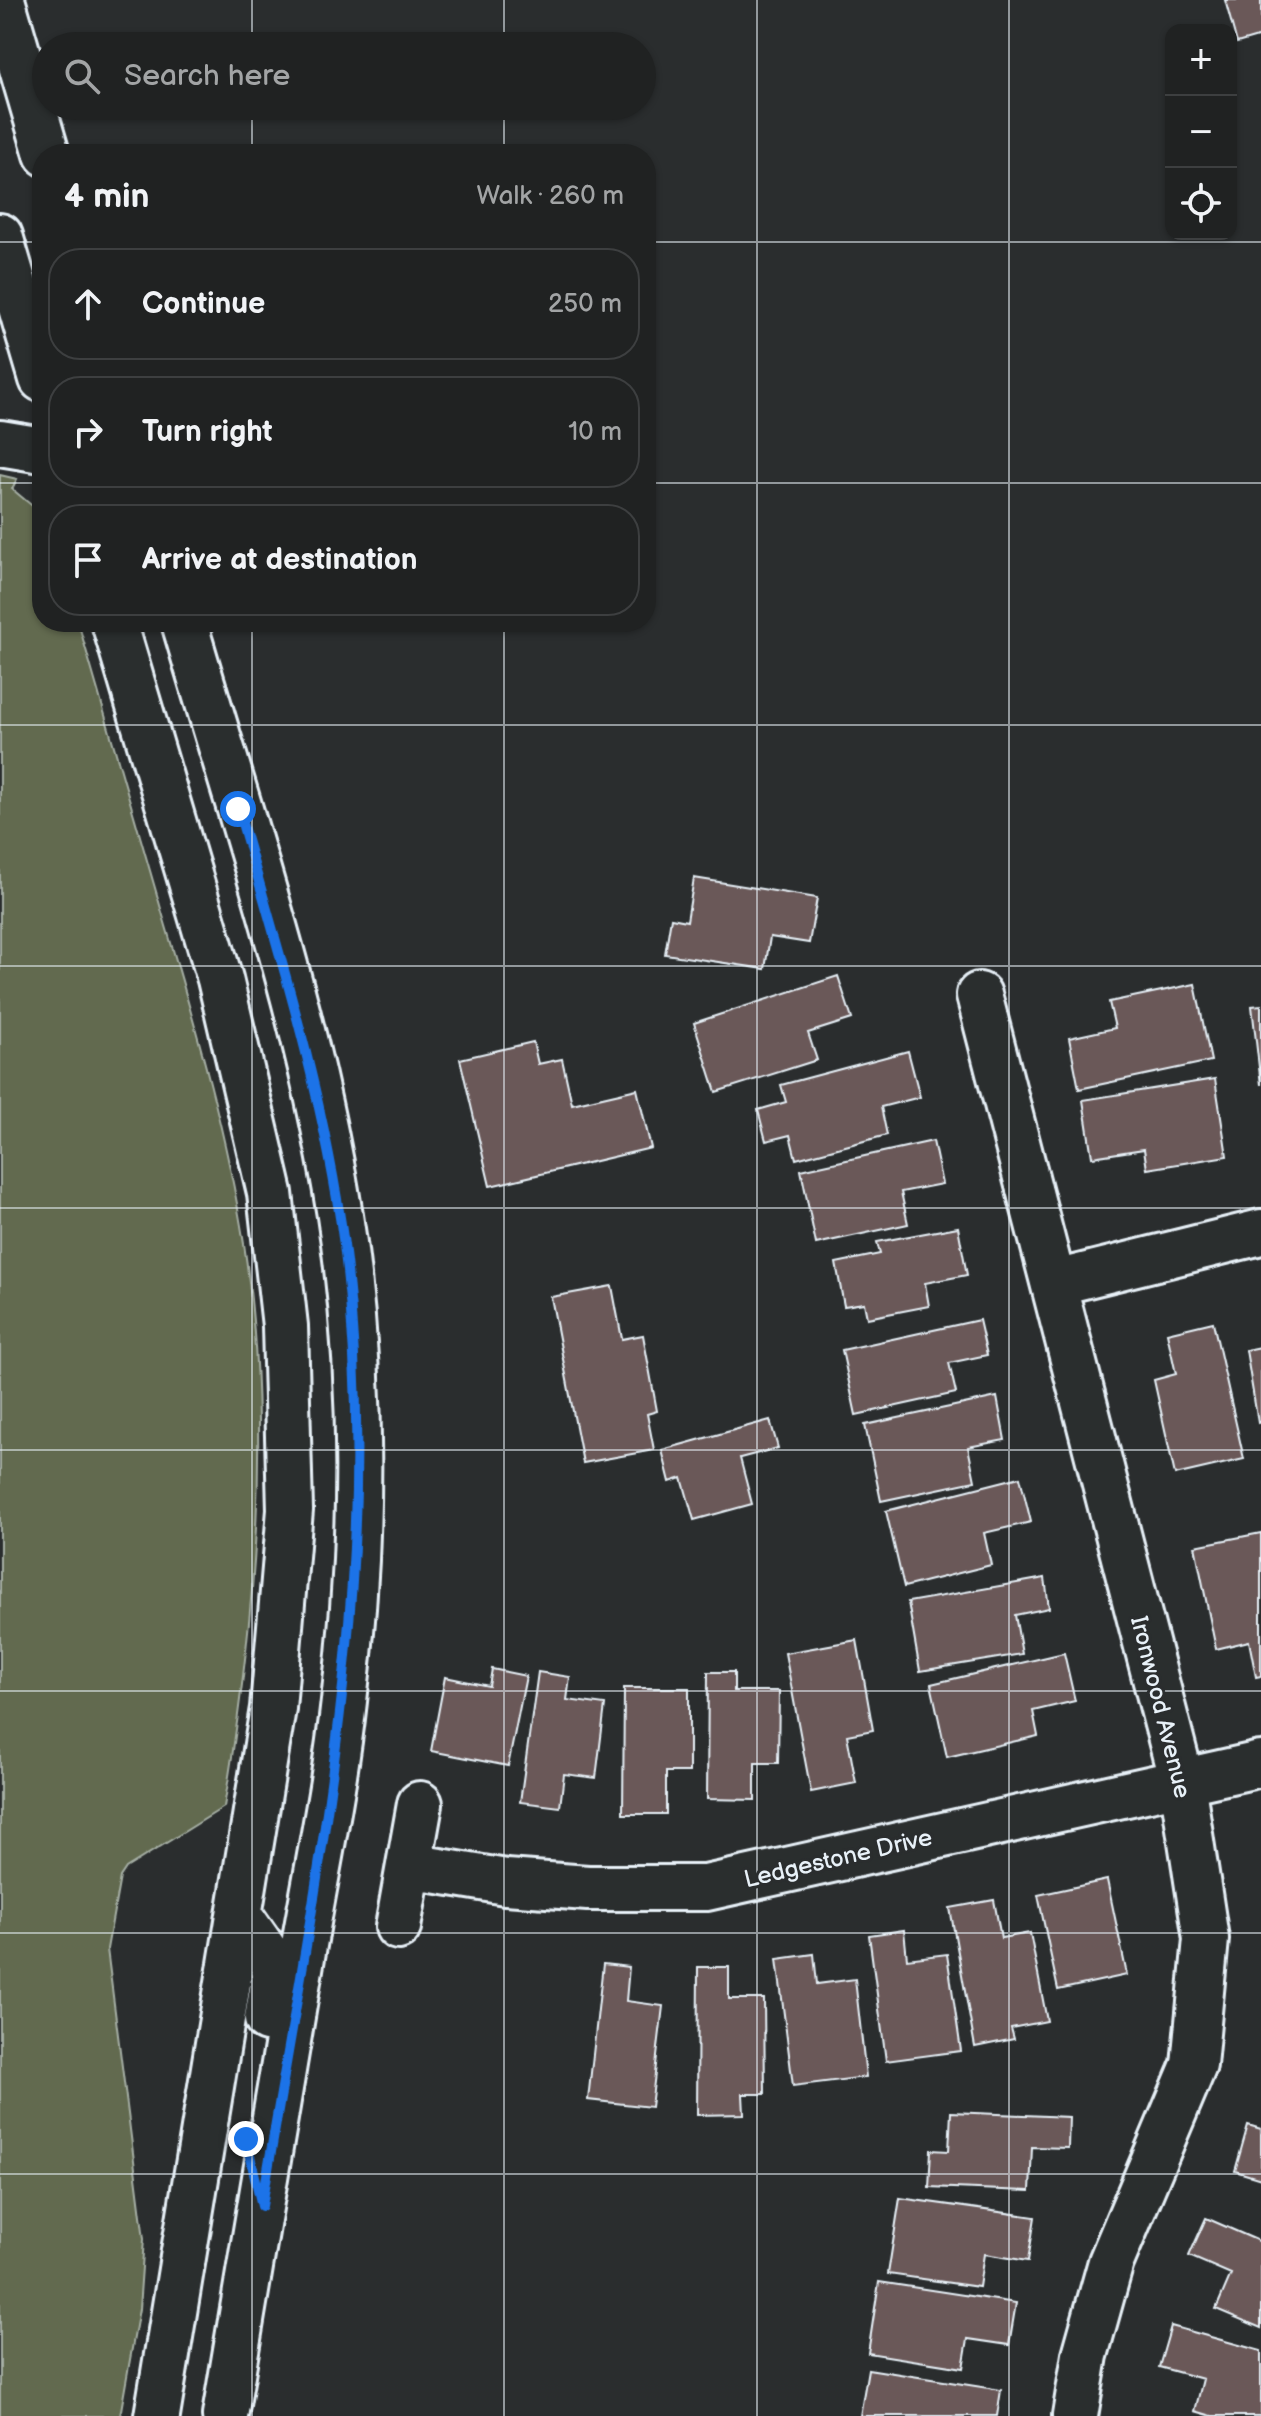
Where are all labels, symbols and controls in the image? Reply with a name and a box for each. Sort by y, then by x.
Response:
map controls [1165,24,1237,240]
button: + [1165,24,1237,96]
search box [32,32,656,120]
icon: search [60,54,104,98]
text: Search here [124,58,290,94]
button: − [1165,96,1237,168]
button: locate [1165,168,1237,240]
text: 4 min [64,176,150,217]
text: Walk · 260 m [477,181,624,212]
icon: ahead [66,282,110,326]
text: Continue [142,286,265,322]
text: 250 m [548,289,622,320]
icon: right [66,410,110,454]
text: Turn right [142,414,273,450]
text: 10 m [568,417,622,448]
icon: arrive [66,538,110,582]
text: Arrive at destination [142,542,418,578]
route start [220,791,256,827]
street label: Ironwood Avenue [1124,1613,1197,1801]
street label: Ledgestone Drive [741,1823,935,1894]
route end [228,2121,264,2157]

